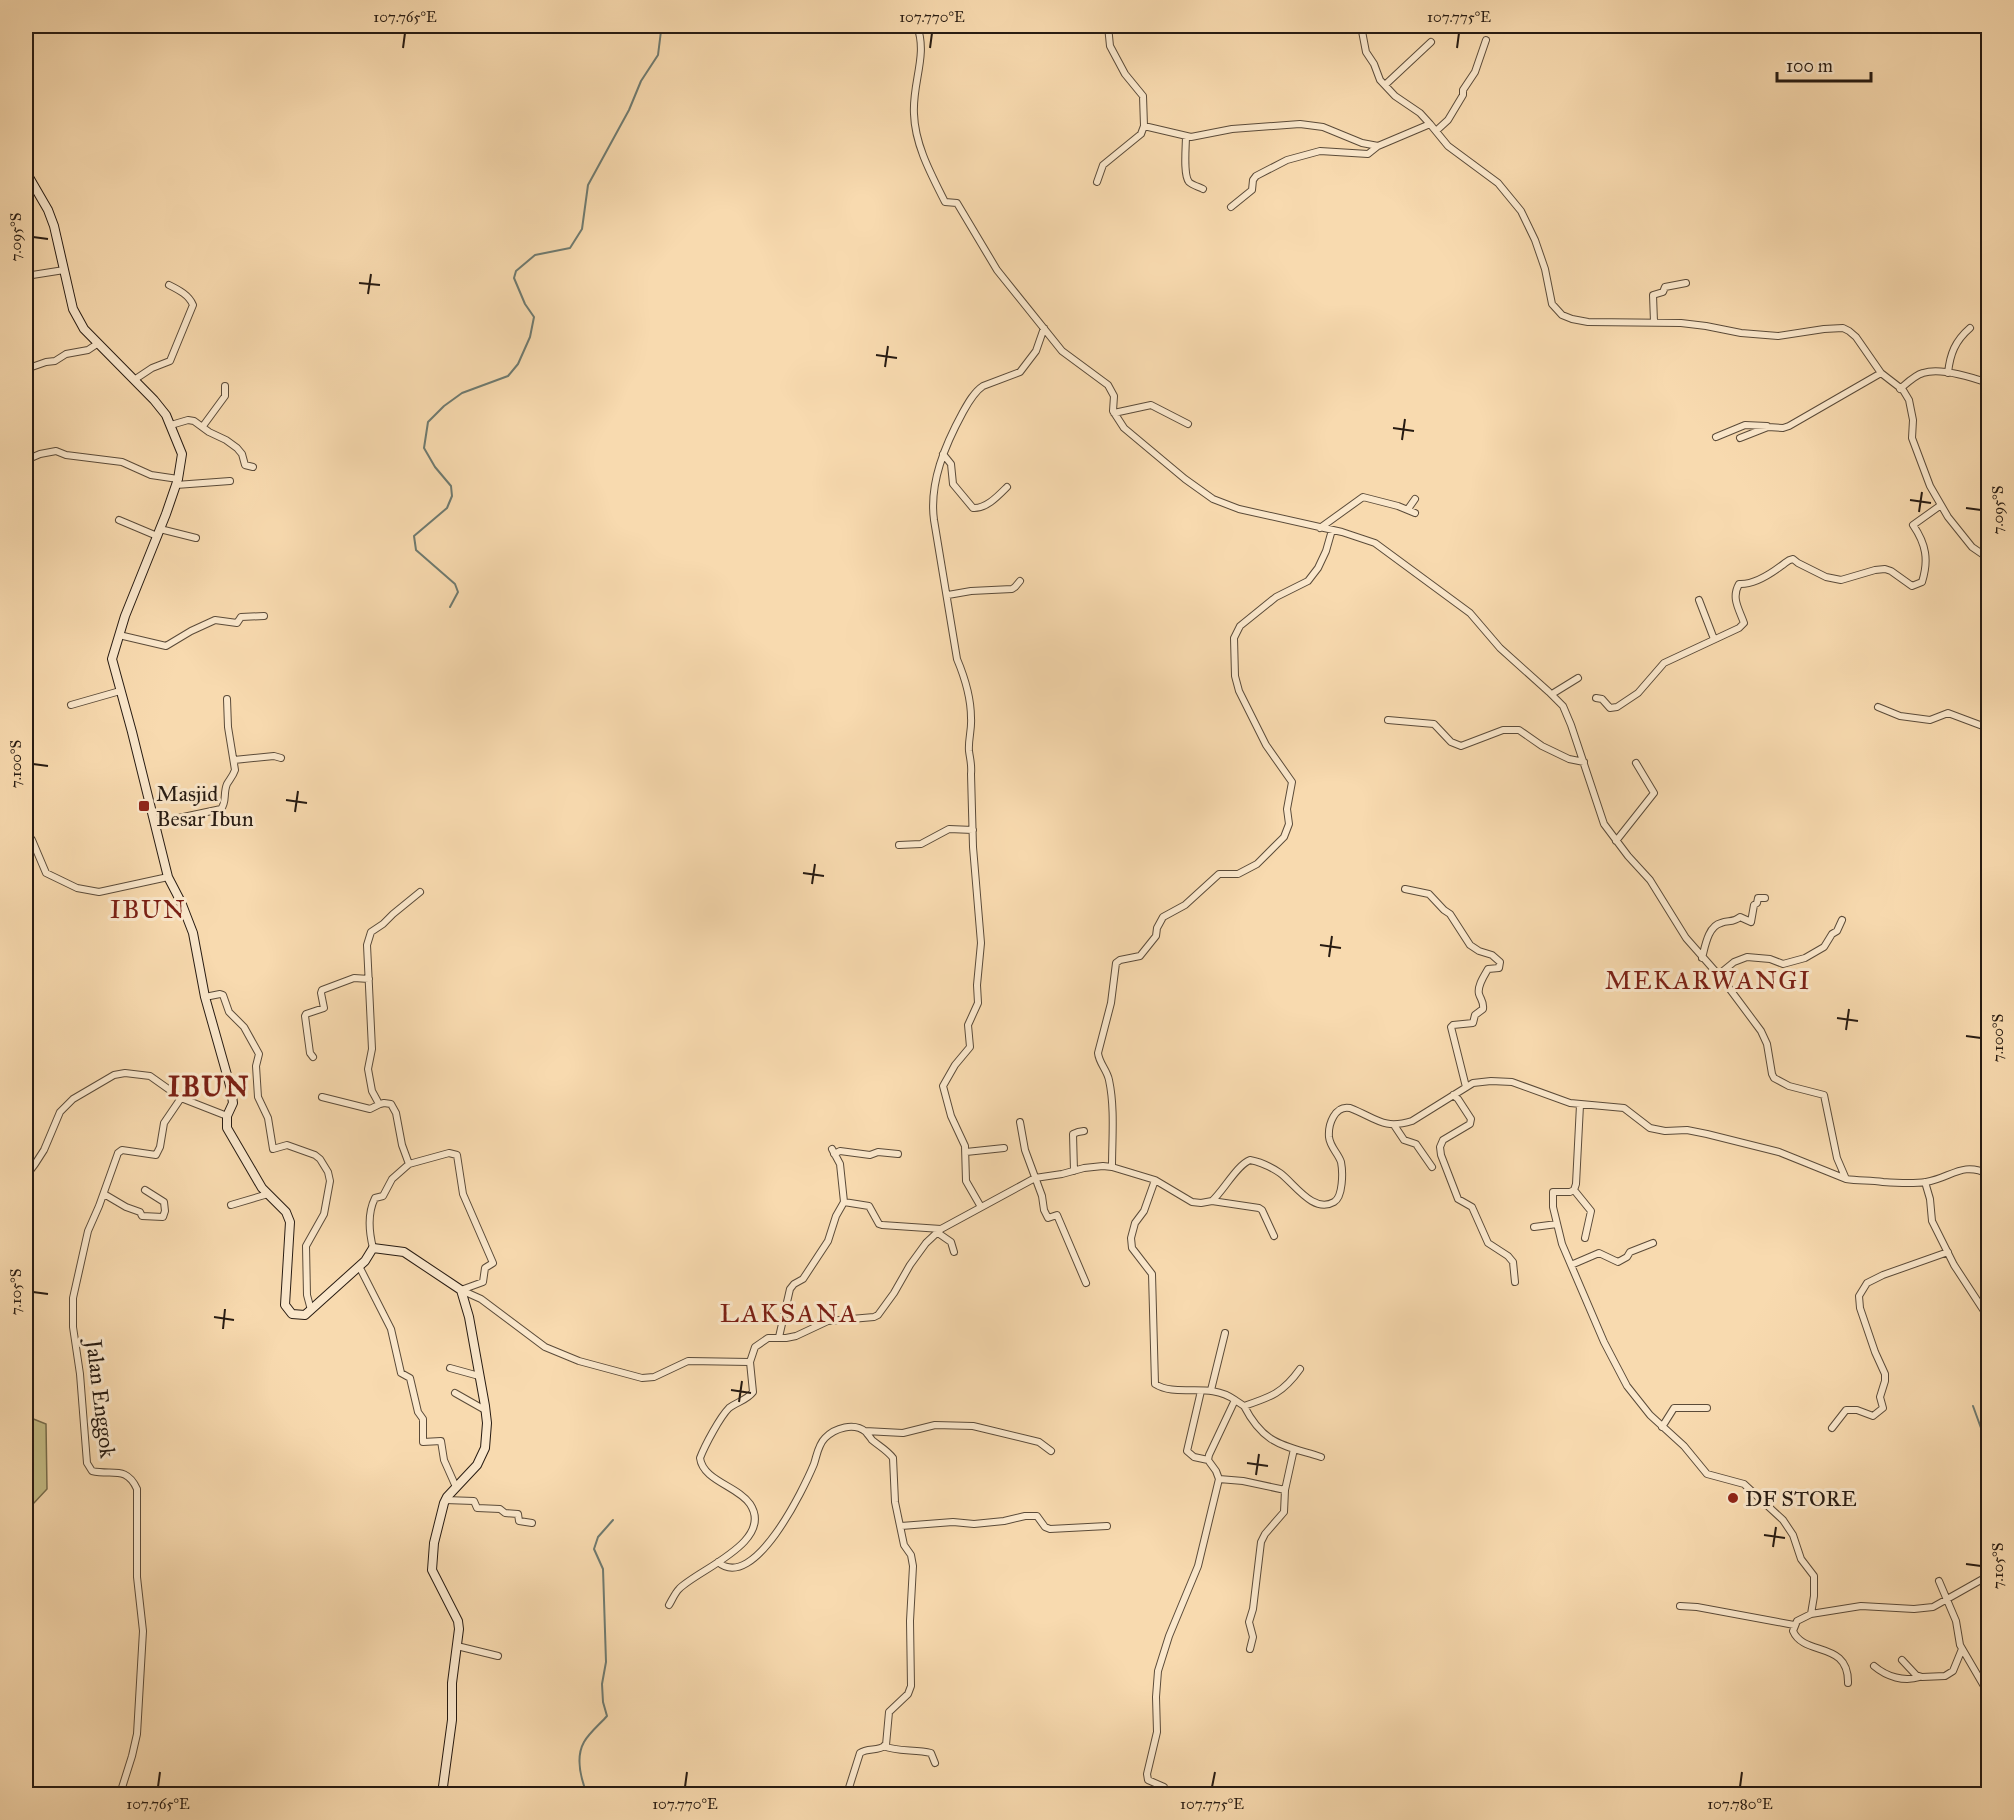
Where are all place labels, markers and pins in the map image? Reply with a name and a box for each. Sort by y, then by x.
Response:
place label: Masjid Besar Ibun [156,780,254,832]
marker: Masjid Besar Ibun [137,799,151,813]
place label: DF STORE [1745,1485,1857,1512]
marker: DF STORE [1726,1491,1740,1505]

